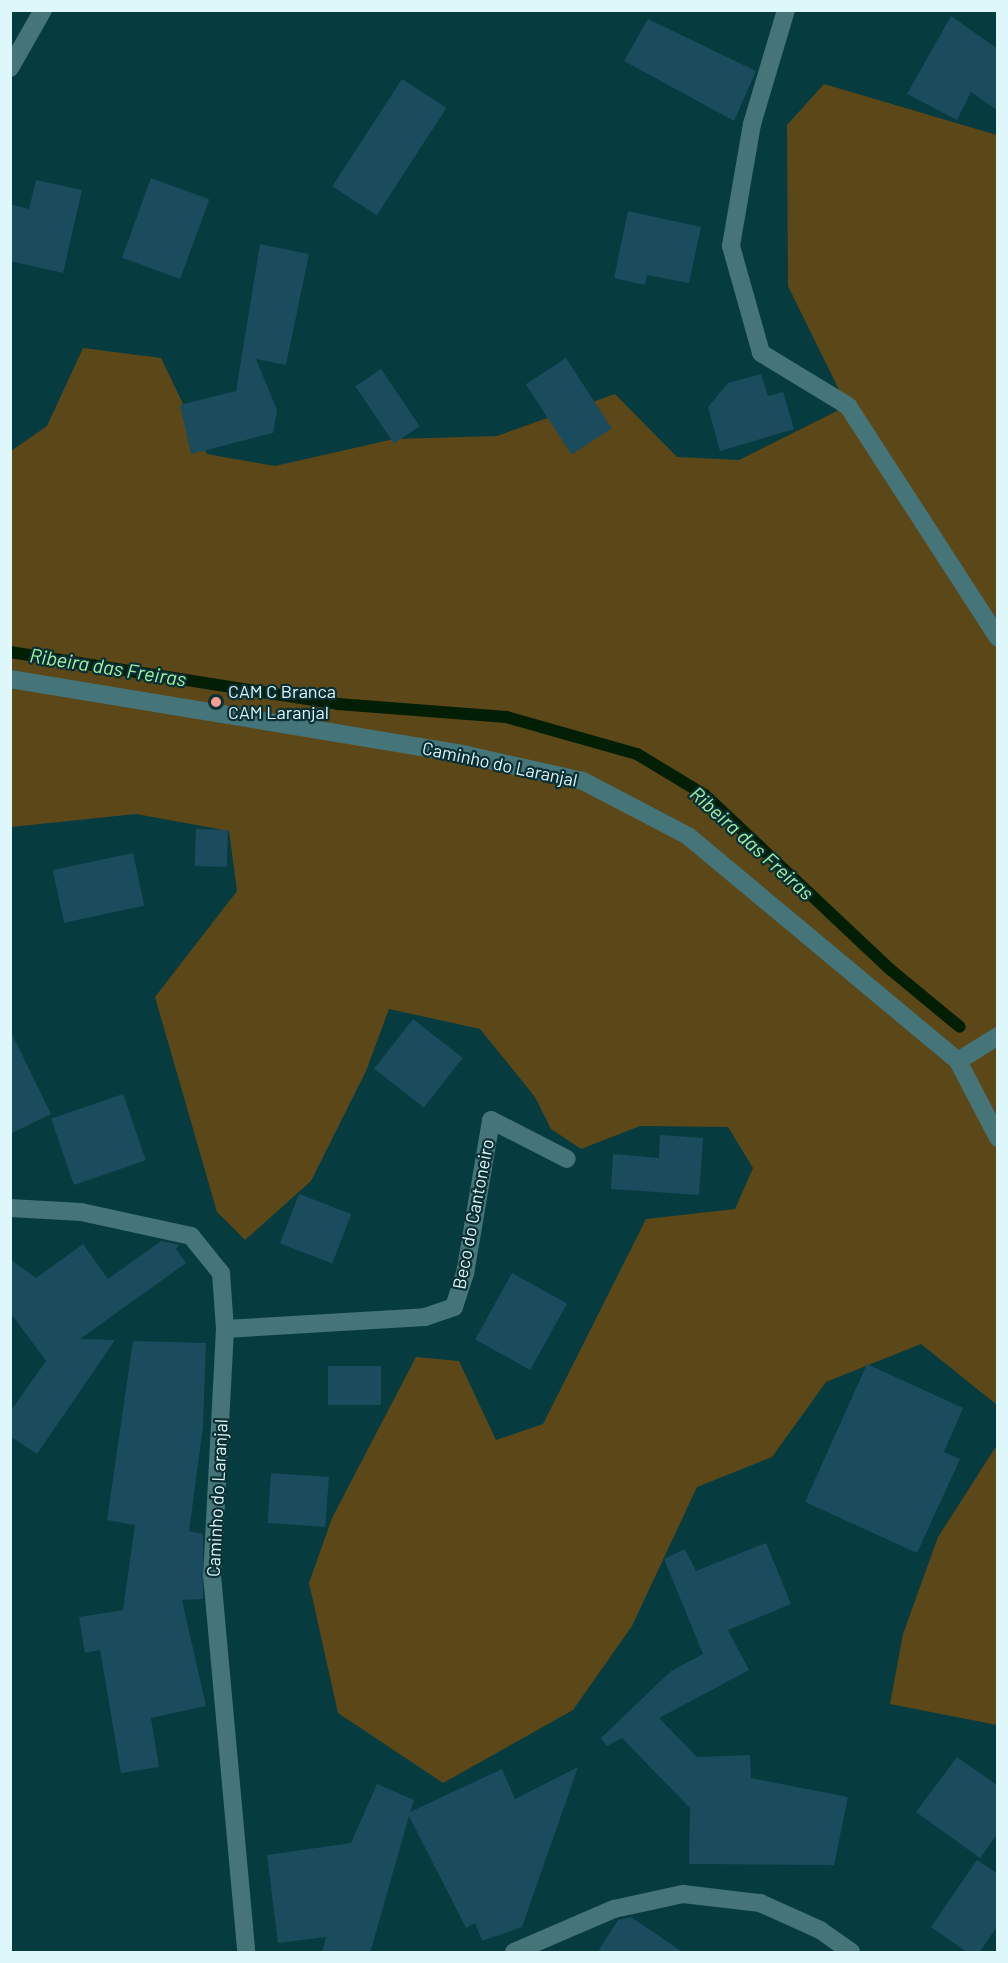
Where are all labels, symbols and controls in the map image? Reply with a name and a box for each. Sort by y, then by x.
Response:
water label: Ribeira das Freiras [28,643,188,691]
place label: CAM C Branca CAM Laranjal [228,681,336,724]
marker: CAM C Branca CAM Laranjal [209,695,223,709]
street label: Caminho do Laranjal [420,737,580,791]
water label: Ribeira das Freiras [685,781,819,905]
street label: Beco do Cantoneiro [448,1137,498,1291]
street label: Caminho do Laranjal [202,1419,232,1577]

